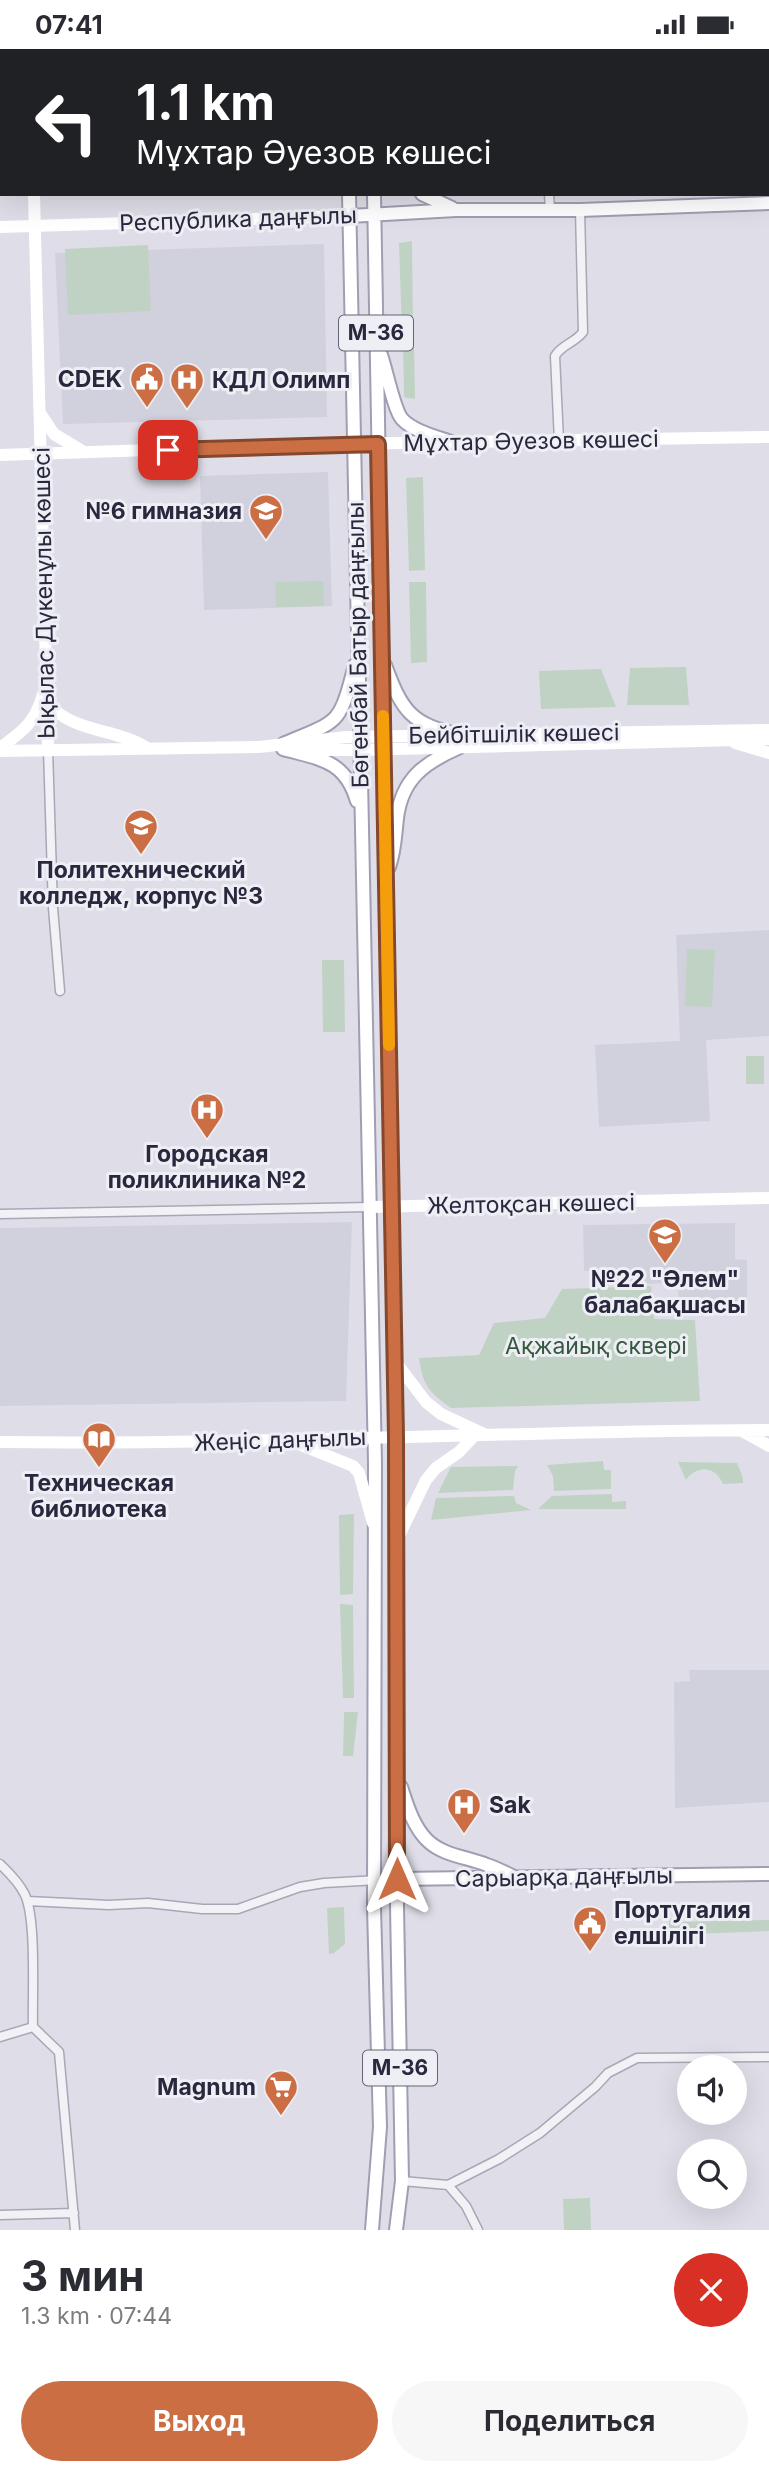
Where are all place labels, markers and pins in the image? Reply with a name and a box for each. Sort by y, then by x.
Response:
public building icon: CDEK [128,360,166,409]
hospital icon: КДЛ Олимп [168,361,206,410]
place label: CDEK [58,365,122,393]
place label: КДЛ Олимп [212,366,350,394]
pin [138,420,198,480]
school or university icon: №6 гимназия [247,492,285,541]
place label: №6 гимназия [85,497,242,525]
school or university icon: Политехнический колледж, корпус №3 [122,807,160,856]
place label: Политехнический колледж, корпус №3 [19,856,263,910]
hospital icon: Городская поликлиника №2 [188,1091,226,1140]
place label: Городская поликлиника №2 [108,1140,306,1194]
school or university icon: №22 "Әлем" балабақшасы [646,1216,684,1265]
place label: №22 "Әлем" балабақшасы [584,1265,746,1319]
library icon: Техническая библиотека [80,1420,118,1469]
place label: Техническая библиотека [24,1469,174,1523]
hospital icon: Sak [445,1786,483,1835]
place label: Sak [489,1791,531,1819]
place label: Португалия елшілігі [614,1896,751,1950]
public building icon: Португалия елшілігі [571,1904,609,1953]
supermarket icon: Magnum [262,2068,300,2117]
place label: Magnum [157,2073,256,2101]

